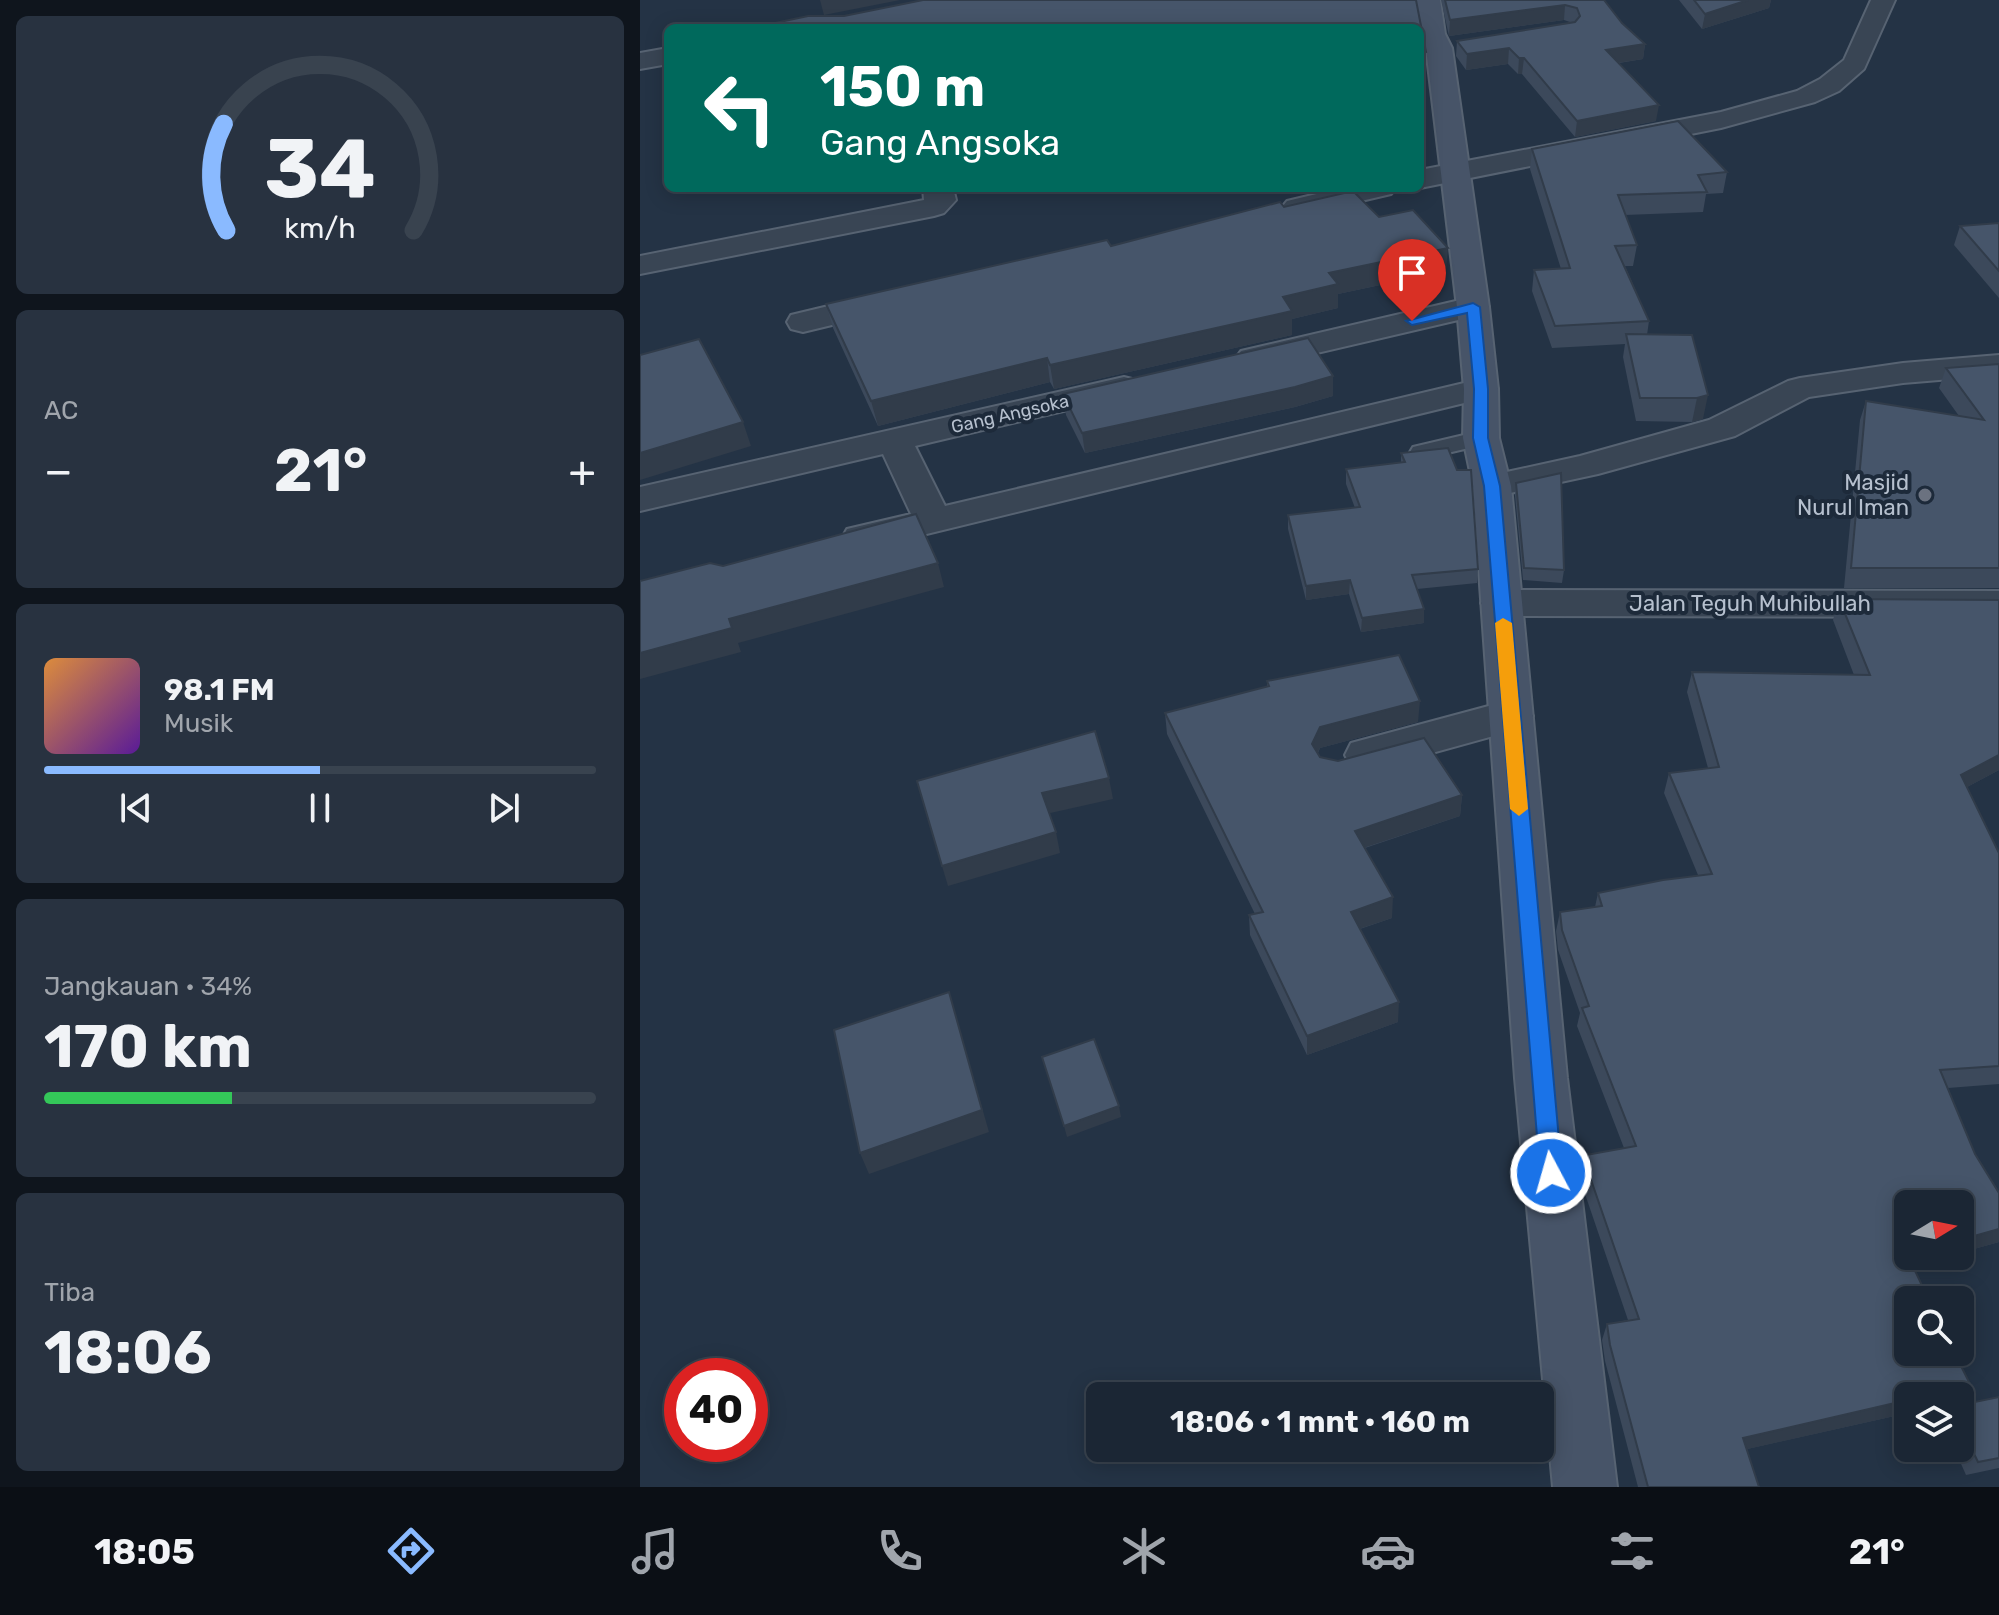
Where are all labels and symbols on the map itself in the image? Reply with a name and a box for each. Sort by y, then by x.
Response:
pin [1378,239,1446,321]
street label: Gang Angsoka [949,390,1071,438]
place label: Masjid Nurul Iman [1797,469,1909,521]
marker: Masjid Nurul Iman [1916,486,1934,504]
street label: Jalan Teguh Muhibullah [1629,590,1871,617]
position arrow [1509,1131,1593,1215]
north arrow [1894,1190,1974,1270]
speed limit sign: 40 [664,1358,768,1462]

